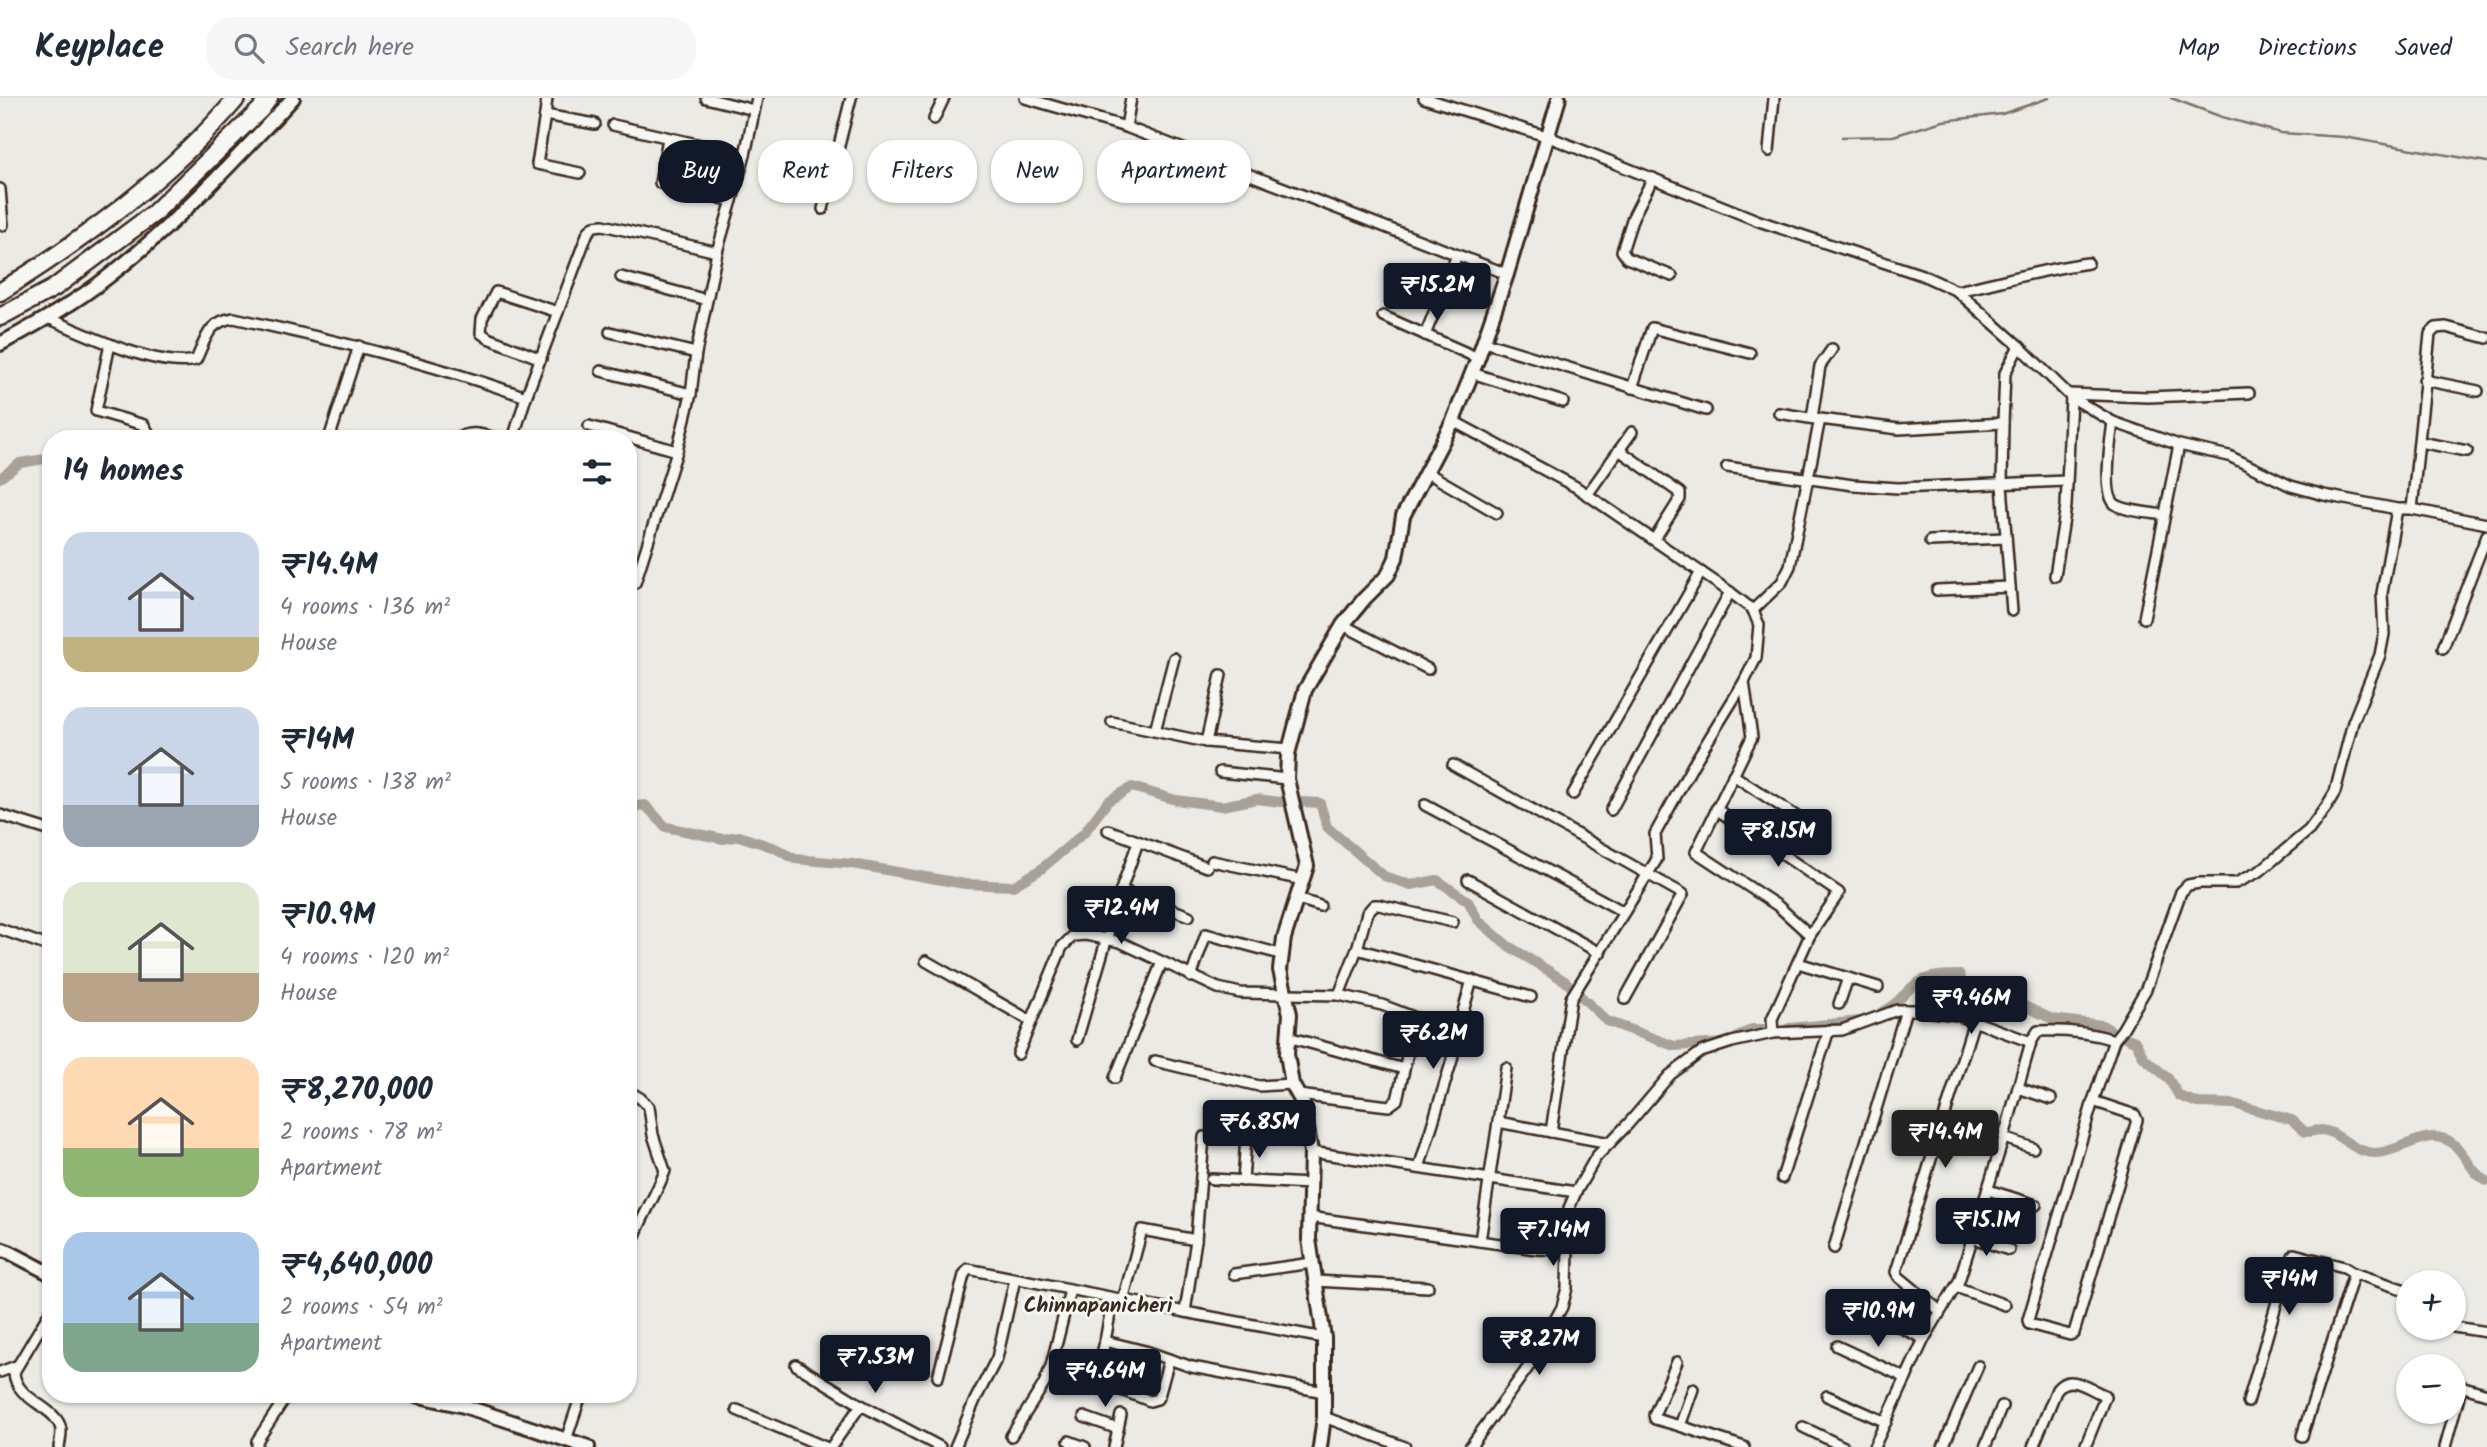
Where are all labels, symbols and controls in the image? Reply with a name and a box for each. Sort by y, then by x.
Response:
search box [206,17,696,80]
text: Keyplace [35,22,164,75]
text: Search here [286,27,414,69]
icon: search [230,29,268,67]
text: Map [2178,29,2220,68]
text: Directions [2258,29,2357,68]
text: Saved [2395,29,2452,68]
chip: Buy [658,140,744,203]
chip: Rent [758,140,853,203]
chip: Filters [867,140,977,203]
chip: New [991,140,1083,203]
chip: Apartment [1097,140,1251,203]
pin: ₹15.2M [1380,264,1494,323]
text: ₹15.2M [1400,268,1474,304]
text: 14 homes [63,448,184,496]
icon: filters [578,453,616,491]
text: ₹14.4M [280,542,378,590]
icon: home [119,560,203,644]
text: 4 rooms · 136 m² [280,590,450,626]
text: House [280,626,337,662]
text: ₹14M [280,717,354,765]
icon: home [119,735,203,819]
text: 5 rooms · 138 m² [280,765,451,801]
text: House [280,801,337,837]
pin: ₹8.15M [1721,810,1835,869]
text: ₹8.15M [1740,814,1816,850]
pin: ₹12.4M [1064,886,1178,946]
text: ₹12.4M [1083,891,1159,927]
text: ₹10.9M [280,892,376,940]
icon: home [119,910,203,994]
text: 4 rooms · 120 m² [280,940,449,976]
text: House [280,976,337,1012]
pin: ₹9.46M [1914,976,2028,1036]
text: ₹9.46M [1931,981,2011,1017]
pin: ₹6.2M [1384,1012,1482,1071]
text: ₹6.2M [1399,1016,1467,1052]
text: ₹8,270,000 [280,1067,433,1115]
icon: home [119,1085,203,1169]
pin: ₹6.85M [1202,1100,1316,1160]
text: ₹6.85M [1219,1105,1299,1141]
pin: ₹14.4M [1888,1110,2002,1170]
text: 2 rooms · 78 m² [280,1115,442,1151]
text: ₹14.4M [1908,1115,1982,1151]
text: Apartment [280,1151,382,1187]
pin: ₹15.1M [1929,1198,2043,1258]
text: ₹15.1M [1952,1203,2020,1239]
pin: ₹7.14M [1496,1208,1610,1268]
text: ₹7.14M [1516,1213,1590,1249]
text: ₹4,640,000 [280,1242,432,1290]
pin: ₹14M [2248,1258,2330,1317]
icon: home [119,1260,203,1344]
text: ₹14M [2261,1262,2317,1298]
map controls [2396,1270,2466,1424]
button: + [2396,1270,2466,1340]
text: 2 rooms · 54 m² [280,1290,443,1326]
district label: Chinnapanicheri [1024,1290,1173,1323]
pin: ₹10.9M [1821,1290,1935,1349]
text: ₹10.9M [1841,1294,1915,1330]
pin: ₹8.27M [1482,1318,1596,1377]
text: ₹8.27M [1499,1322,1579,1358]
text: Apartment [280,1326,382,1362]
pin: ₹7.53M [818,1336,932,1395]
text: ₹7.53M [836,1340,914,1376]
pin: ₹4.64M [1048,1350,1162,1409]
text: ₹4.64M [1065,1354,1145,1390]
button: − [2396,1354,2466,1424]

